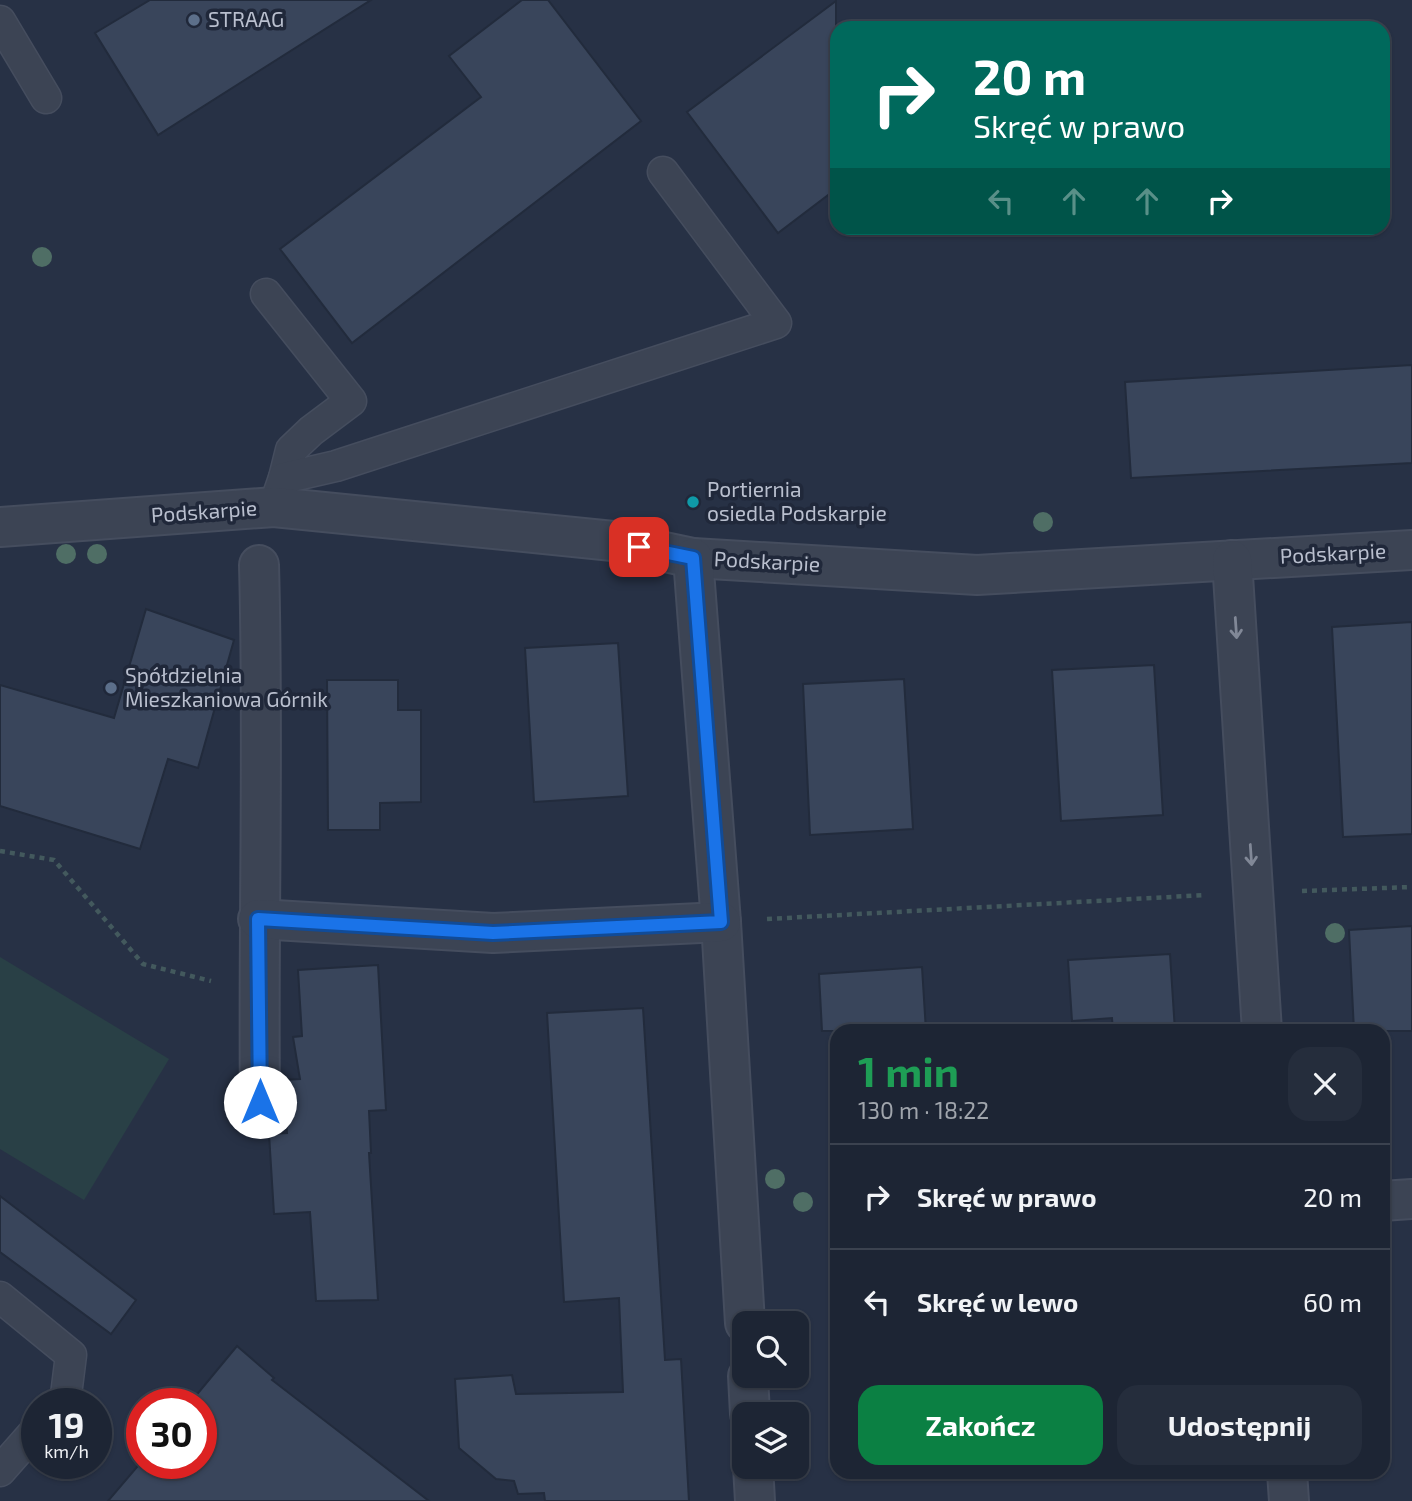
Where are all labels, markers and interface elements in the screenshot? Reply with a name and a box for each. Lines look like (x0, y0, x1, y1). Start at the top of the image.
place label: STRAAG (208, 6, 284, 31)
marker: STRAAG (186, 12, 202, 28)
text: 20 m (973, 46, 1086, 105)
icon: right (858, 49, 949, 140)
text: Skręć w prawo (973, 106, 1185, 144)
icon: left (982, 182, 1020, 220)
icon: ahead (1055, 182, 1093, 220)
icon: ahead (1128, 182, 1166, 220)
icon: right (1201, 182, 1239, 220)
place label: Portiernia osiedla Podskarpie (707, 476, 887, 525)
street label: Podskarpie (150, 494, 258, 527)
marker: Portiernia osiedla Podskarpie (685, 494, 701, 510)
pin (609, 517, 669, 577)
icon: arrive (620, 528, 658, 566)
street label: Podskarpie (1279, 537, 1387, 568)
street label: Podskarpie (713, 545, 821, 576)
one-way arrow (1230, 617, 1243, 640)
place label: Spółdzielnia Mieszkaniowa Górnik (125, 662, 328, 711)
marker: Spółdzielnia Mieszkaniowa Górnik (103, 680, 119, 696)
one-way arrow (1244, 844, 1257, 867)
text: 1 min (858, 1045, 959, 1095)
button: close (1288, 1047, 1362, 1121)
position arrow (223, 1065, 297, 1139)
text: 130 m · 18:22 (858, 1096, 989, 1124)
icon: right (858, 1178, 896, 1216)
text: Skręć w prawo (917, 1181, 1097, 1212)
text: 20 m (1303, 1181, 1362, 1212)
icon: left (858, 1283, 896, 1321)
text: Skręć w lewo (917, 1286, 1078, 1317)
text: 60 m (1303, 1286, 1362, 1317)
map controls (732, 1311, 809, 1479)
button: search (732, 1311, 809, 1388)
button: Zakończ (858, 1385, 1103, 1465)
button: Udostępnij (1117, 1385, 1362, 1465)
speed limit sign: 30 (126, 1388, 217, 1479)
button: layers (732, 1402, 809, 1479)
text: 19 (49, 1403, 84, 1445)
text: km/h (44, 1440, 89, 1462)

